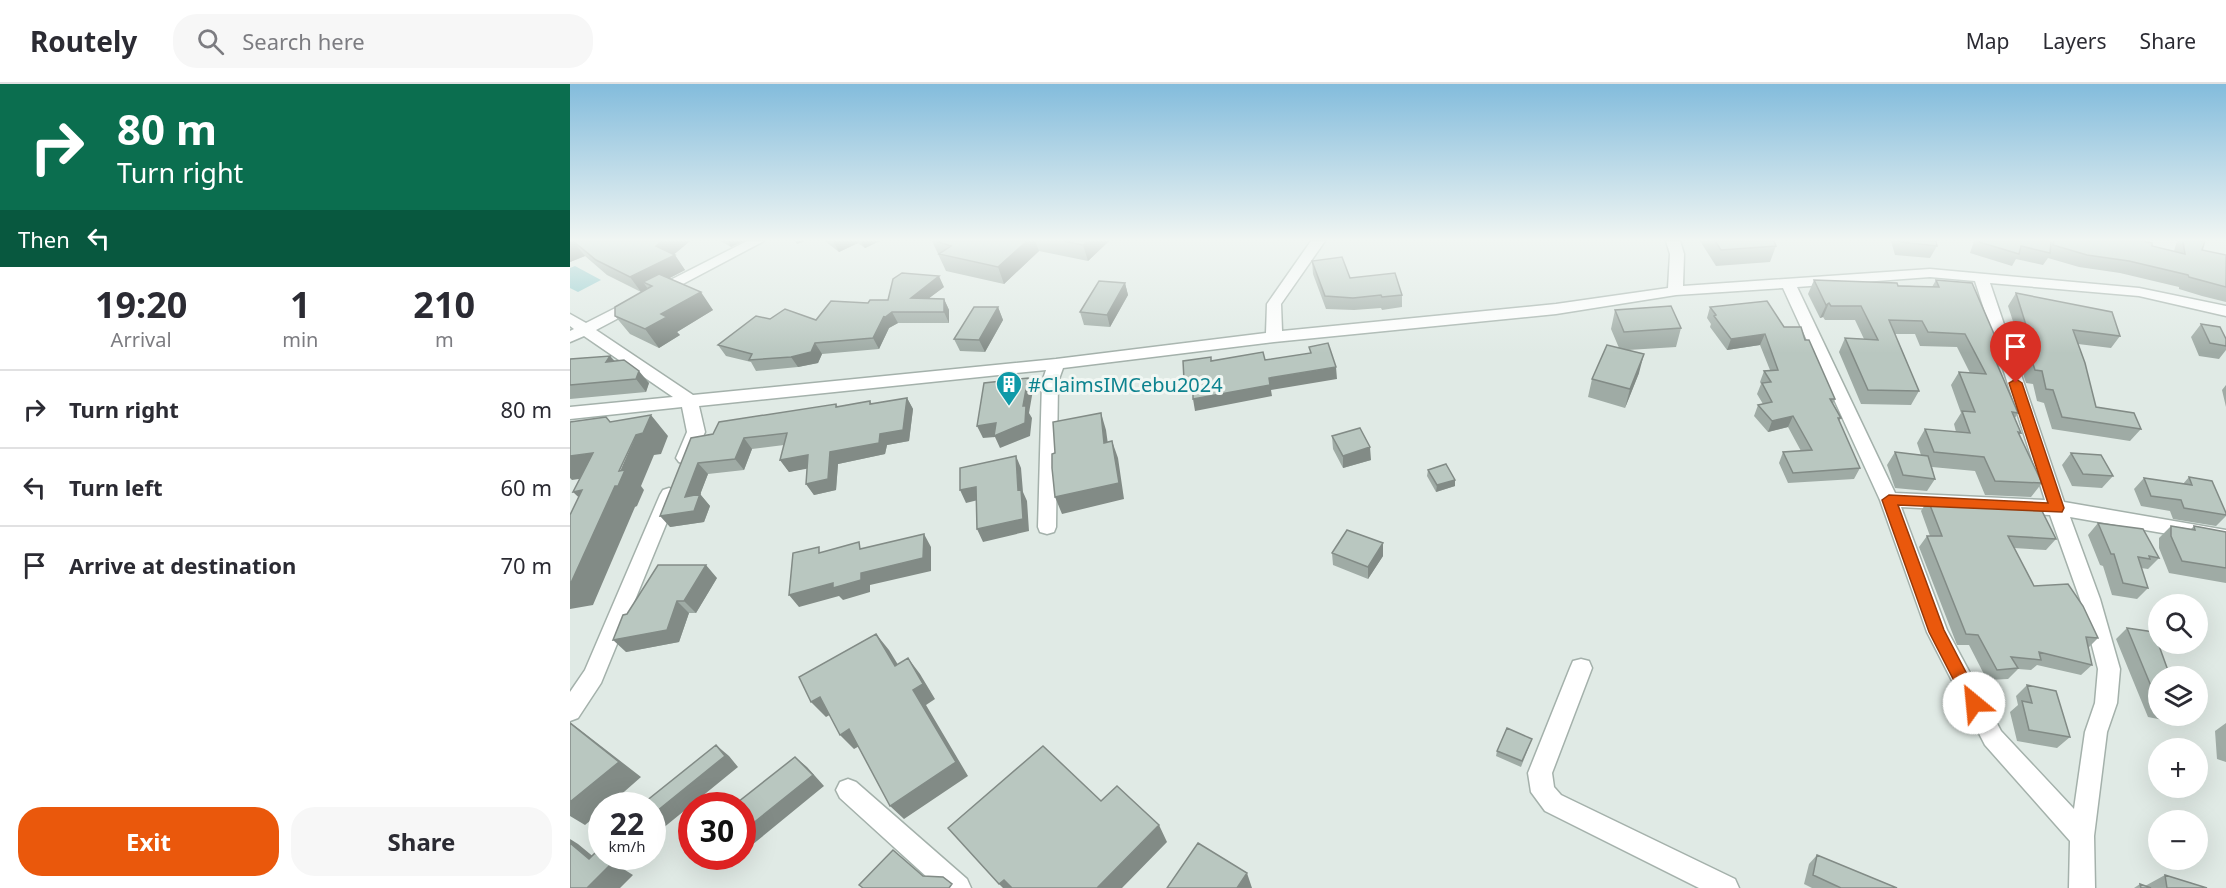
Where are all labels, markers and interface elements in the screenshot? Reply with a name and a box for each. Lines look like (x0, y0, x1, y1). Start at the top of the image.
search box (173, 14, 593, 68)
text: Routely (30, 22, 137, 60)
icon: search (194, 25, 227, 58)
text: Search here (242, 26, 365, 56)
text: Map (1966, 27, 2010, 55)
text: Layers (2043, 27, 2107, 55)
text: Share (2140, 27, 2196, 55)
text: 80 m (117, 100, 217, 157)
icon: right (18, 108, 96, 186)
text: Turn right (117, 154, 243, 191)
icon: left (82, 222, 115, 255)
text: Then (18, 224, 70, 254)
text: 19:20 (95, 280, 187, 329)
text: 1 (290, 280, 311, 329)
text: 210 (413, 280, 475, 329)
pin (1990, 321, 2041, 383)
text: Arrival (111, 326, 172, 353)
text: min (282, 326, 318, 353)
text: m (435, 326, 454, 353)
icon: arrive (1999, 330, 2032, 363)
building icon: #ClaimsIMCebu2024 (994, 369, 1024, 407)
place label: #ClaimsIMCebu2024 (1028, 371, 1223, 398)
icon: right (18, 393, 51, 426)
text: Turn right (69, 394, 179, 424)
text: 80 m (501, 394, 552, 424)
icon: left (18, 471, 51, 504)
text: Turn left (69, 472, 163, 502)
text: 60 m (501, 472, 552, 502)
icon: arrive (18, 549, 51, 582)
text: Arrive at destination (69, 550, 296, 580)
text: 70 m (501, 550, 552, 580)
map controls (2148, 594, 2208, 870)
button: search (2148, 594, 2208, 654)
button: layers (2148, 666, 2208, 726)
position arrow (1942, 671, 2006, 735)
button: + (2148, 738, 2208, 798)
speed limit sign: 30 (678, 792, 756, 870)
text: 22 (610, 803, 644, 844)
button: Exit (18, 807, 279, 876)
button: Share (291, 807, 552, 876)
button: − (2148, 810, 2208, 870)
text: km/h (609, 836, 645, 856)

